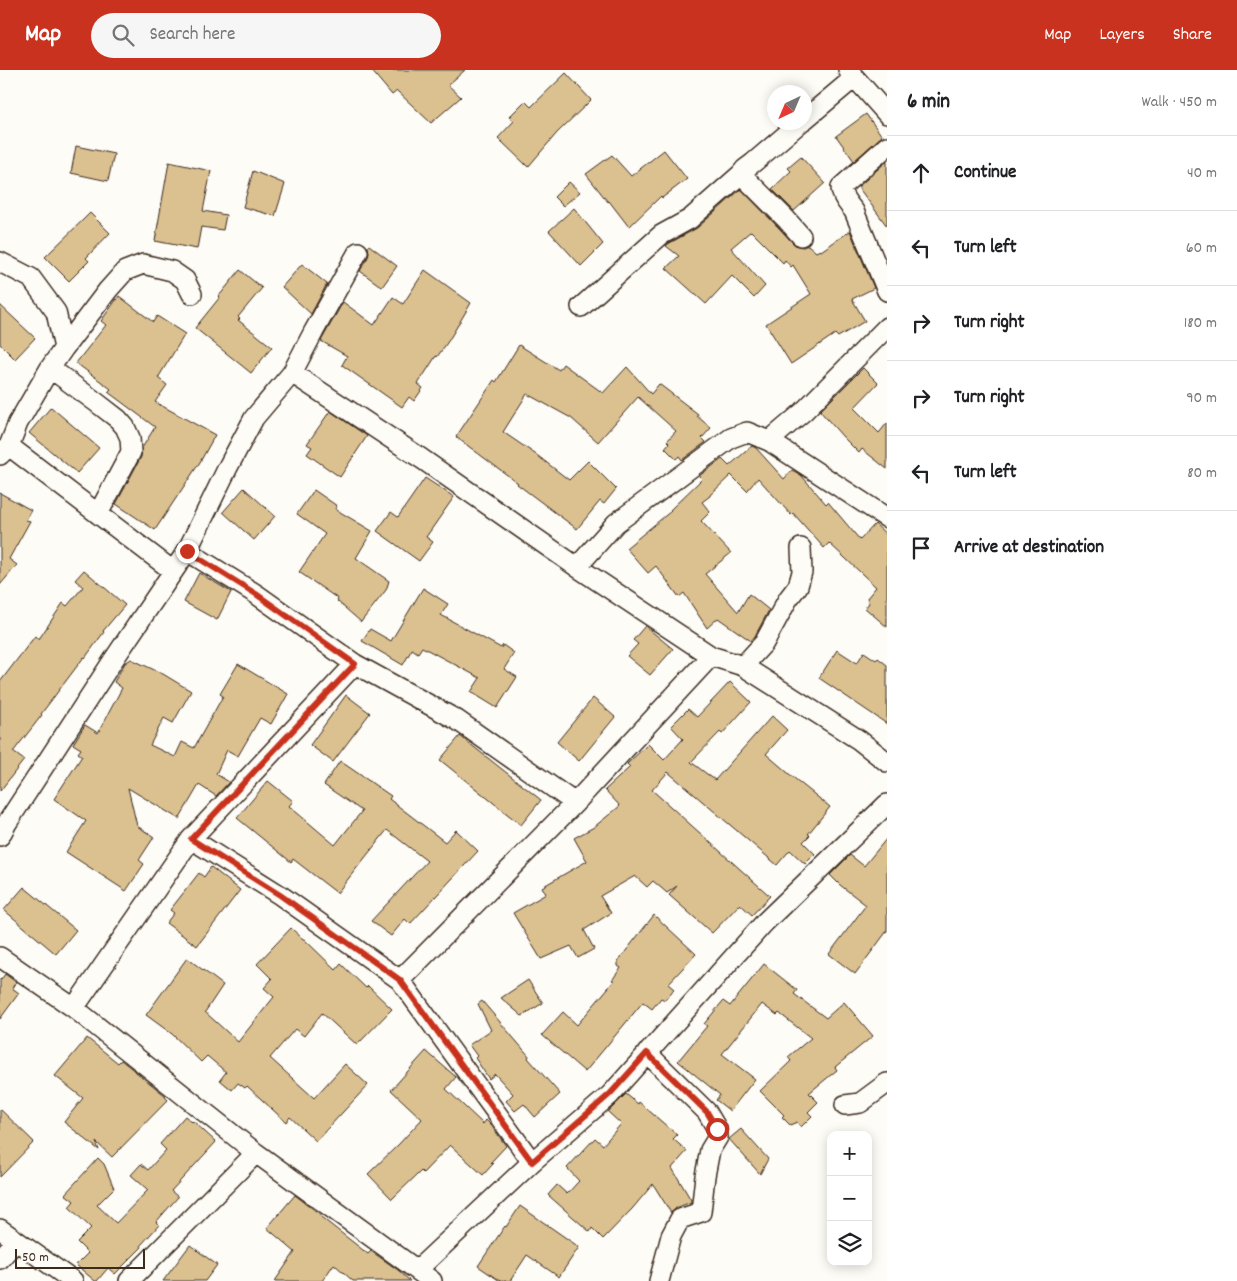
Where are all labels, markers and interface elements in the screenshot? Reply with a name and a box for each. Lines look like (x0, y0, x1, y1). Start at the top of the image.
search box (91, 13, 441, 58)
text: Map (25, 18, 61, 52)
icon: search (109, 21, 137, 49)
text: Search here (149, 22, 235, 49)
text: Map (1044, 23, 1071, 48)
text: Layers (1099, 23, 1145, 48)
text: Share (1173, 23, 1212, 48)
north arrow (767, 85, 812, 130)
text: 6 min (907, 88, 950, 118)
text: Walk · 450 m (1142, 91, 1217, 114)
icon: ahead (907, 159, 935, 187)
text: Continue (954, 160, 1016, 187)
text: 40 m (1187, 162, 1217, 185)
icon: left (907, 234, 935, 262)
text: Turn left (954, 235, 1017, 262)
text: 60 m (1186, 237, 1217, 260)
icon: right (907, 309, 935, 337)
text: Turn right (954, 310, 1025, 337)
text: 180 m (1184, 312, 1217, 335)
icon: right (907, 384, 935, 412)
text: Turn right (954, 385, 1025, 412)
text: 90 m (1186, 387, 1217, 410)
icon: left (907, 459, 935, 487)
text: Turn left (954, 460, 1017, 487)
text: 80 m (1187, 462, 1217, 485)
icon: arrive (907, 534, 935, 562)
text: Arrive at destination (954, 535, 1104, 562)
route end (176, 540, 199, 563)
route start (706, 1118, 729, 1141)
map controls (827, 1131, 872, 1266)
button: + (827, 1131, 872, 1176)
button: − (827, 1176, 872, 1221)
button: layers (827, 1221, 872, 1266)
scale bar (15, 1246, 145, 1269)
text: 50 m (22, 1248, 49, 1268)

